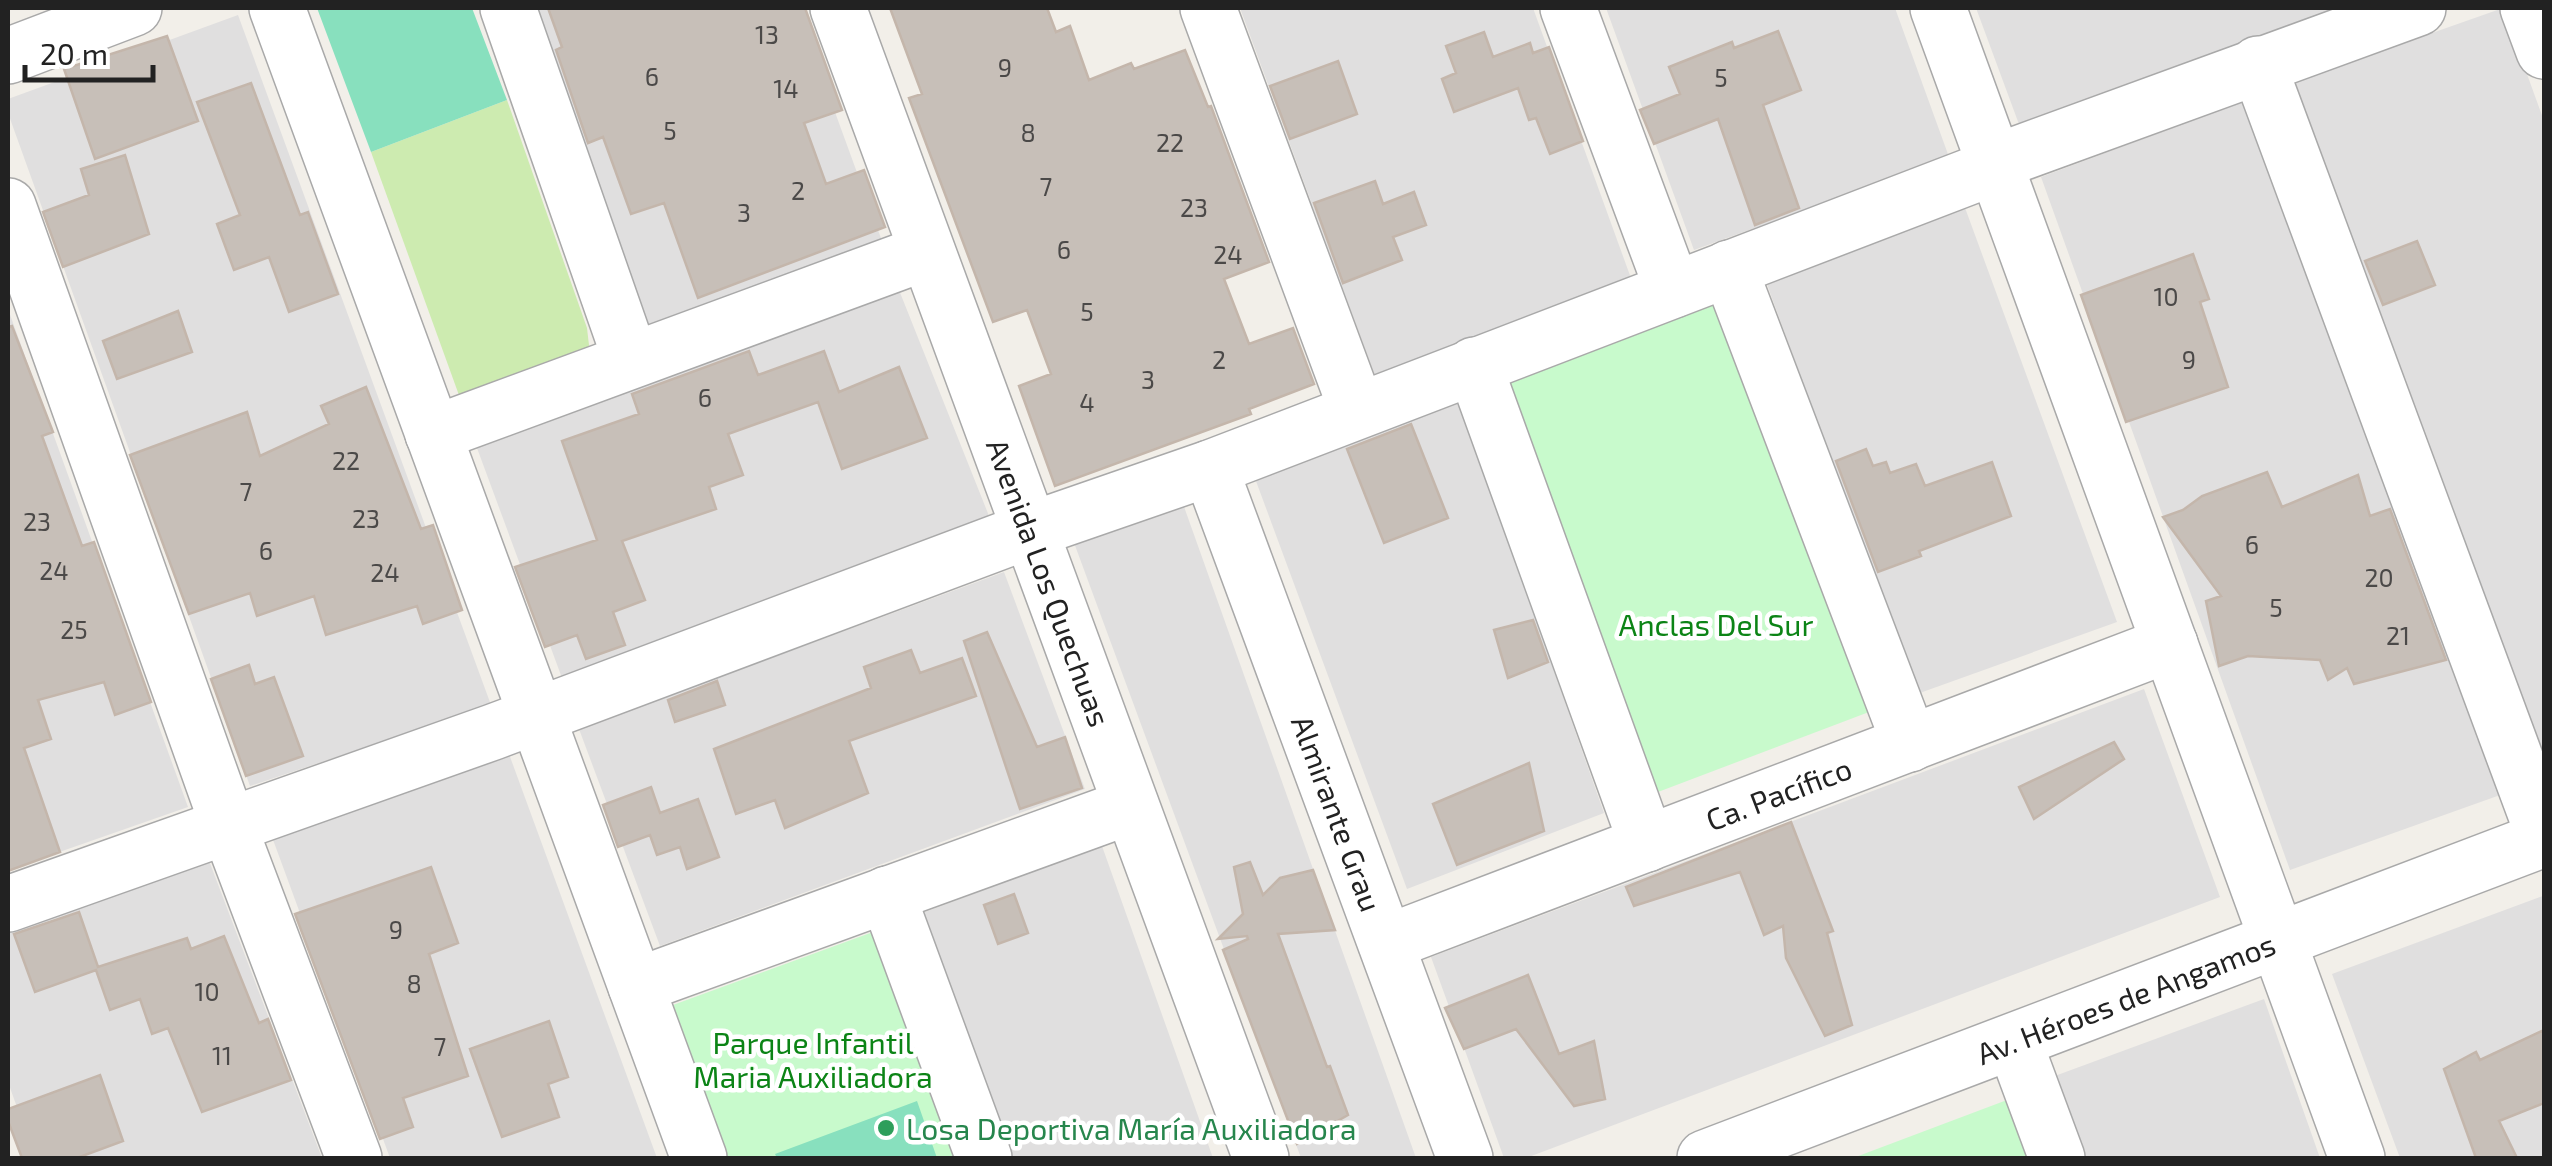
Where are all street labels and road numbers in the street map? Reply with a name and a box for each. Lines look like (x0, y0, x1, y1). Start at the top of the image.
street label: Avenida Los Quechuas (980, 434, 1119, 731)
street label: Almirante Grau (1285, 710, 1390, 916)
street label: Ca. Pacífico (1701, 749, 1856, 837)
street label: Av. Héroes de Angamos (1971, 925, 2280, 1071)

